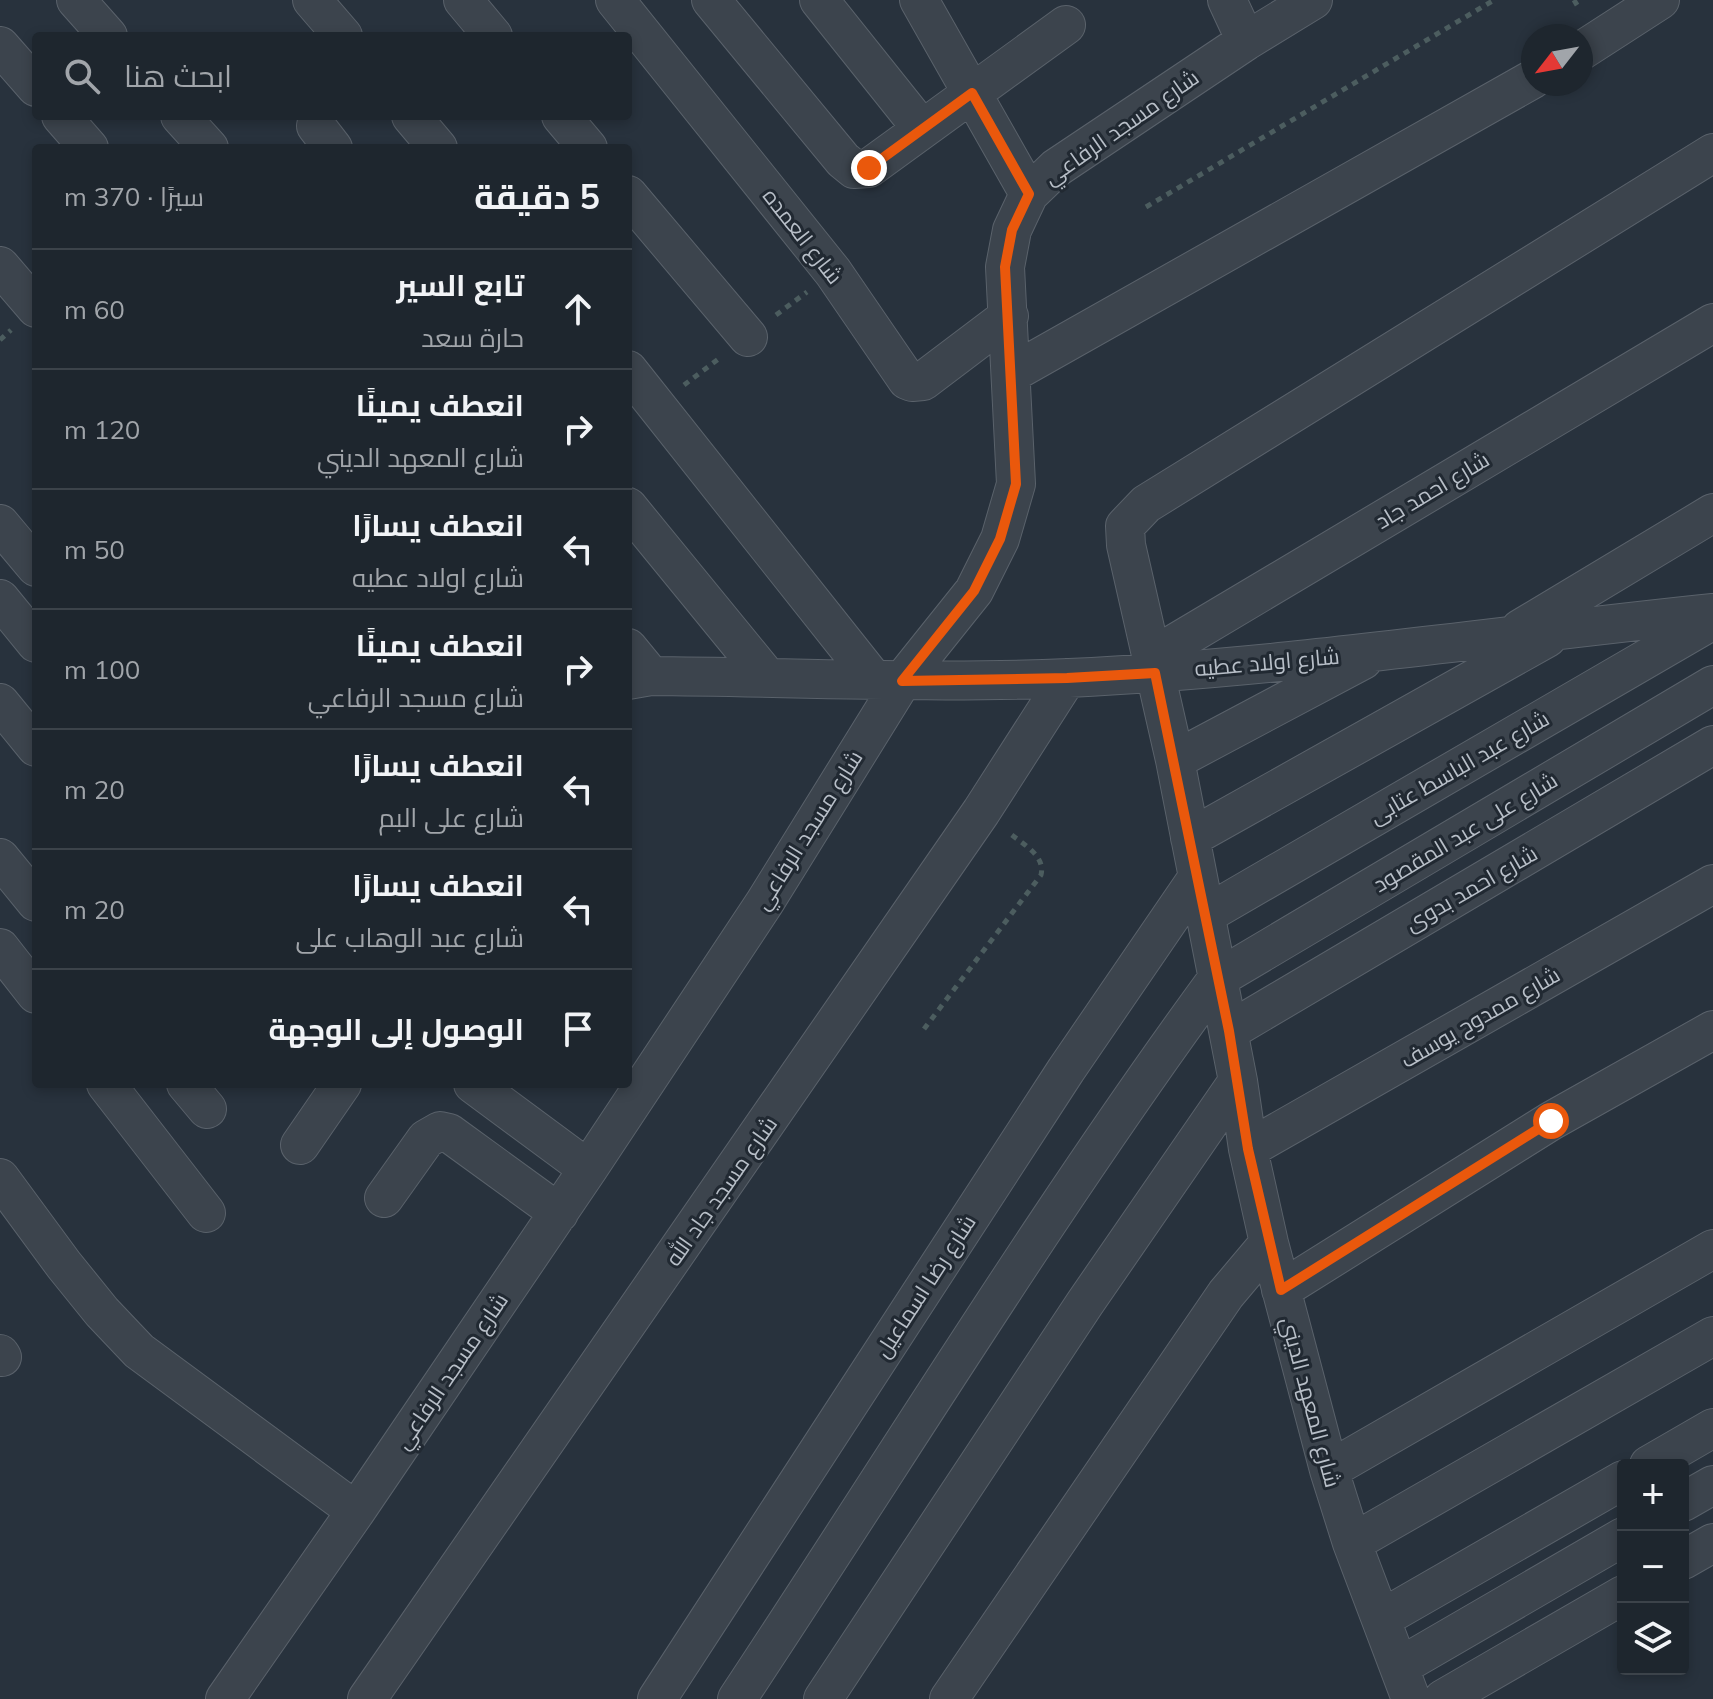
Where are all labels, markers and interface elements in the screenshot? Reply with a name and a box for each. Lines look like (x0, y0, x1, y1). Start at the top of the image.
north arrow (1521, 24, 1593, 96)
search box (32, 32, 632, 120)
icon: search (60, 54, 104, 98)
text: ابحث هنا (124, 57, 232, 95)
street label: شارع مسجد الرفاعي (1038, 63, 1206, 193)
route end (851, 150, 887, 186)
text: 5 دقيقة (474, 175, 600, 218)
text: سيرًا · 370 m (64, 180, 204, 213)
street label: شارع العمده (756, 183, 849, 290)
text: تابع السير (397, 266, 524, 304)
icon: ahead (556, 287, 600, 331)
text: 60 m (64, 293, 125, 326)
text: حارة سعد (421, 321, 524, 354)
text: انعطف يمينًا (356, 386, 524, 424)
icon: right (556, 407, 600, 451)
text: 120 m (64, 413, 140, 446)
text: شارع المعهد الديني (317, 441, 524, 474)
street label: شارع احمد جاد (1370, 445, 1495, 536)
text: انعطف يسارًا (352, 506, 524, 544)
icon: left (556, 527, 600, 571)
text: 50 m (64, 533, 125, 566)
text: شارع اولاد عطيه (352, 561, 524, 594)
text: انعطف يمينًا (356, 626, 524, 664)
street label: شارع اولاد عطيه (1193, 642, 1341, 683)
icon: right (556, 647, 600, 691)
text: 100 m (64, 653, 140, 686)
text: شارع مسجد الرفاعي (308, 681, 524, 714)
street label: شارع عبد الباسط عتابى (1364, 704, 1554, 831)
street label: شارع مسجد الرفاعي (748, 745, 871, 917)
text: انعطف يسارًا (352, 746, 524, 784)
street label: شارع على عبد المقصود (1368, 766, 1563, 899)
icon: left (556, 767, 600, 811)
text: 20 m (64, 773, 125, 806)
text: شارع على البم (378, 801, 524, 834)
street label: شارع احمد بدوى (1400, 839, 1543, 938)
text: انعطف يسارًا (352, 866, 524, 904)
icon: left (556, 887, 600, 931)
text: 20 m (64, 893, 125, 926)
text: شارع عبد الوهاب على (296, 921, 524, 954)
street label: شارع ممدوح يوسف (1395, 960, 1565, 1075)
icon: arrive (556, 1007, 600, 1051)
text: الوصول إلى الوجهة (269, 1010, 524, 1048)
route start (1533, 1103, 1569, 1139)
street label: شارع مسجد جاد الله (659, 1111, 784, 1272)
street label: شارع رضا اسماعيل (868, 1209, 982, 1363)
street label: شارع مسجد الرفاعي (388, 1287, 516, 1456)
street label: شارع المعهد الديني (1272, 1314, 1347, 1491)
map controls (1617, 1459, 1689, 1675)
button: + (1617, 1459, 1689, 1531)
button: − (1617, 1531, 1689, 1603)
button: layers (1617, 1603, 1689, 1675)

